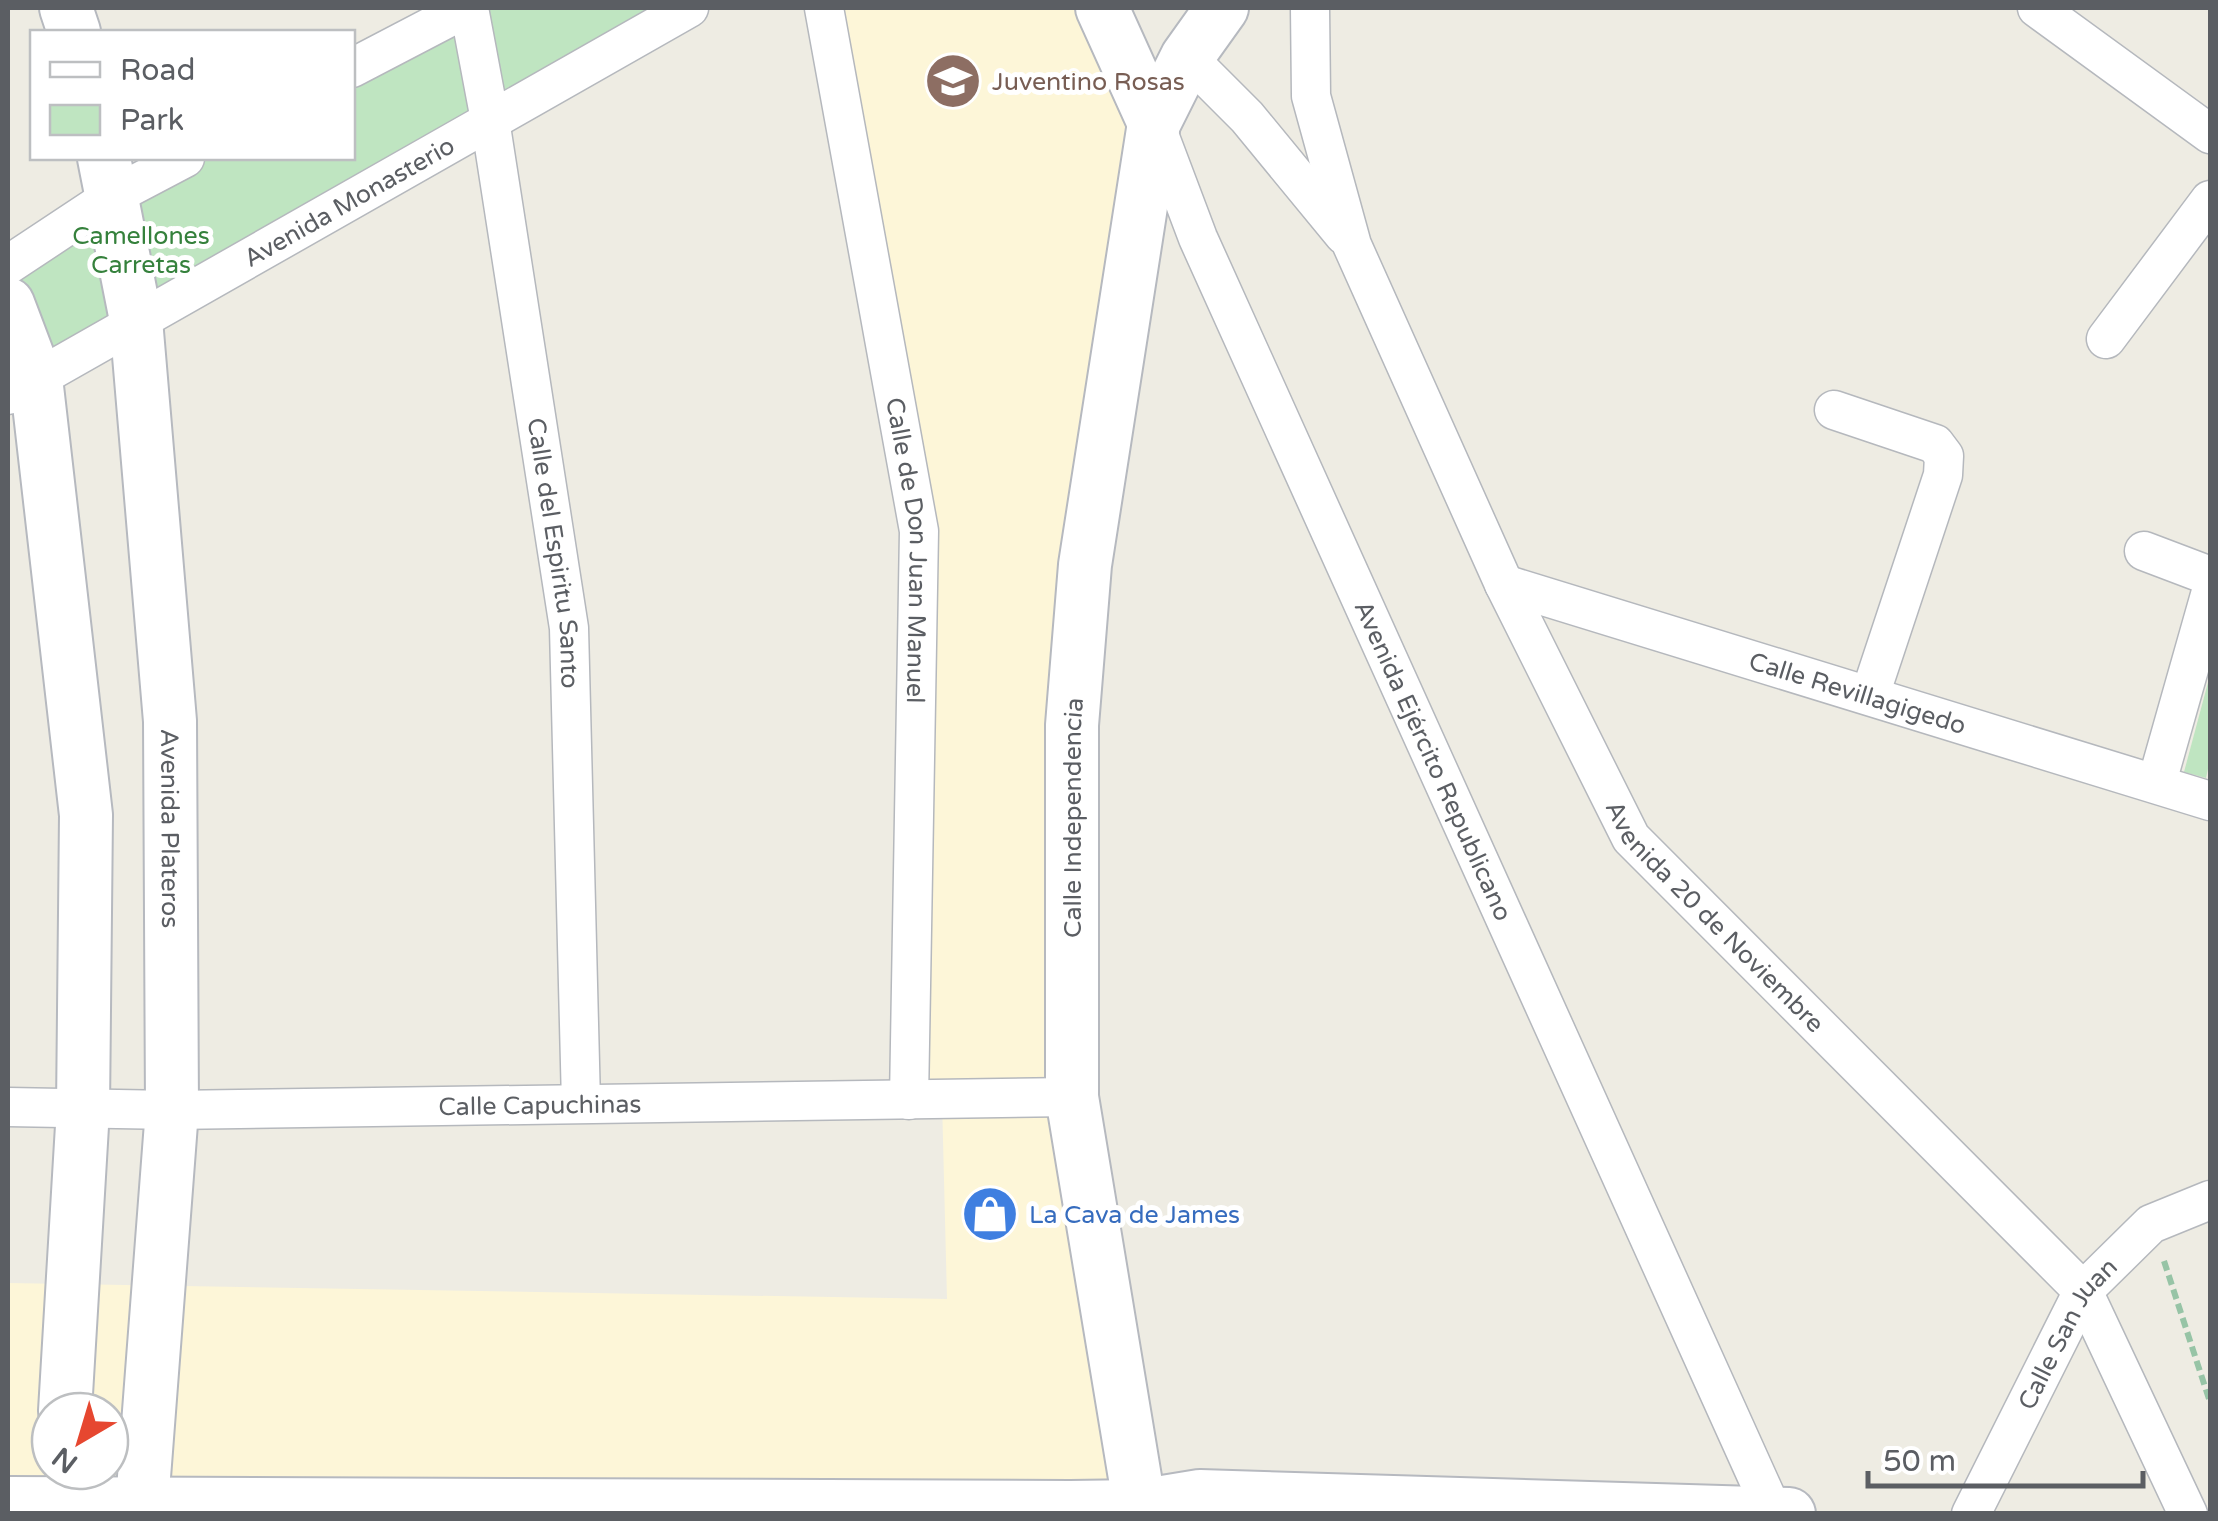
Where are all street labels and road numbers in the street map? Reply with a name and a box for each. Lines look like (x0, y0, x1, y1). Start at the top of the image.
street label: Avenida Monasterio (239, 130, 460, 274)
street label: Calle de Don Juan Manuel (879, 395, 933, 704)
street label: Calle del Espiritu Santo (521, 416, 585, 689)
street label: Avenida Ejército Republicano (1348, 596, 1518, 926)
street label: Calle Revillagigedo (1745, 646, 1970, 741)
street label: Calle Independencia (1058, 696, 1090, 938)
street label: Avenida Plateros (154, 729, 185, 928)
street label: Avenida 20 de Noviembre (1599, 796, 1830, 1039)
street label: Calle Capuchinas (438, 1089, 642, 1122)
street label: Calle San Juan (2012, 1252, 2124, 1415)

